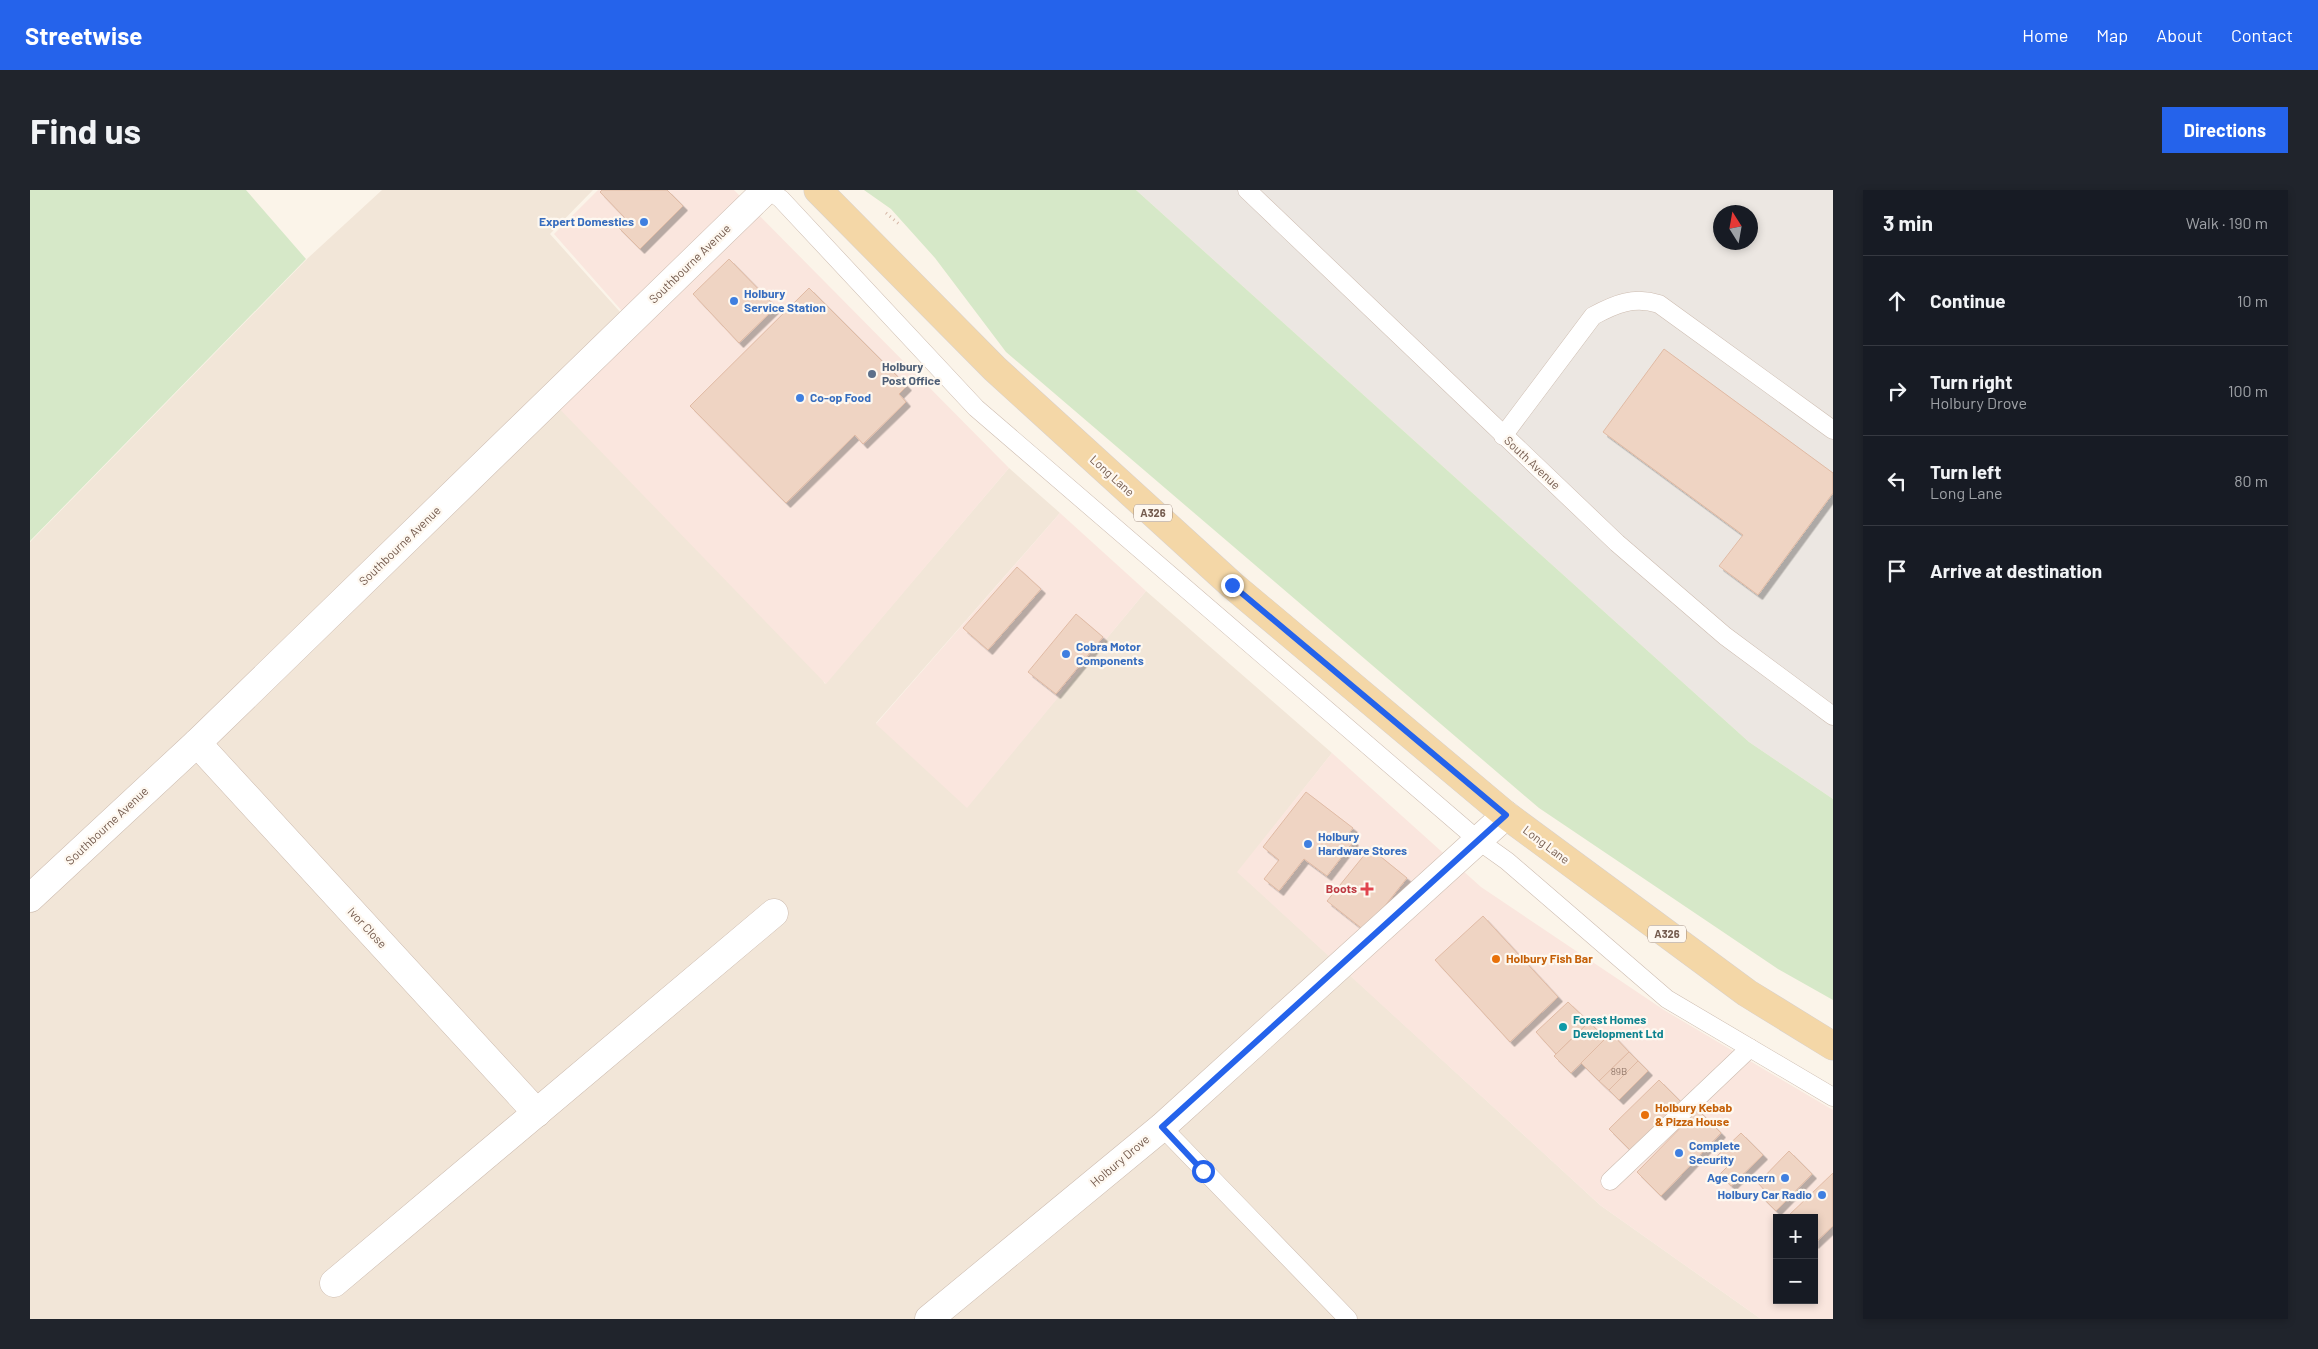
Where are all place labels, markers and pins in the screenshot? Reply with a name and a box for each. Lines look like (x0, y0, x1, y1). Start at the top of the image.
place label: Expert Domestics (539, 214, 634, 228)
marker: Expert Domestics (638, 216, 650, 228)
place label: Holbury Service Station (744, 286, 826, 314)
marker: Holbury Service Station (728, 295, 740, 307)
place label: Holbury Post Office (882, 359, 941, 387)
marker: Holbury Post Office (866, 368, 878, 380)
place label: Co-op Food (810, 390, 871, 404)
marker: Co-op Food (794, 392, 806, 404)
place label: Cobra Motor Components (1076, 639, 1144, 667)
marker: Cobra Motor Components (1060, 648, 1072, 660)
place label: Holbury Hardware Stores (1318, 829, 1407, 857)
marker: Holbury Hardware Stores (1302, 838, 1314, 850)
place label: Boots (1326, 881, 1357, 895)
marker: Boots (1361, 883, 1373, 895)
place label: Holbury Fish Bar (1506, 951, 1593, 965)
marker: Holbury Fish Bar (1490, 953, 1502, 965)
place label: Forest Homes Development Ltd (1573, 1012, 1664, 1040)
marker: Forest Homes Development Ltd (1557, 1021, 1569, 1033)
place label: Holbury Kebab & Pizza House (1655, 1100, 1732, 1128)
marker: Holbury Kebab & Pizza House (1639, 1109, 1651, 1121)
place label: Complete Security (1689, 1138, 1741, 1166)
marker: Complete Security (1673, 1147, 1685, 1159)
place label: Age Concern (1707, 1170, 1775, 1184)
marker: Age Concern (1779, 1172, 1791, 1184)
place label: Holbury Car Radio (1717, 1187, 1812, 1201)
marker: Holbury Car Radio (1816, 1189, 1828, 1201)

